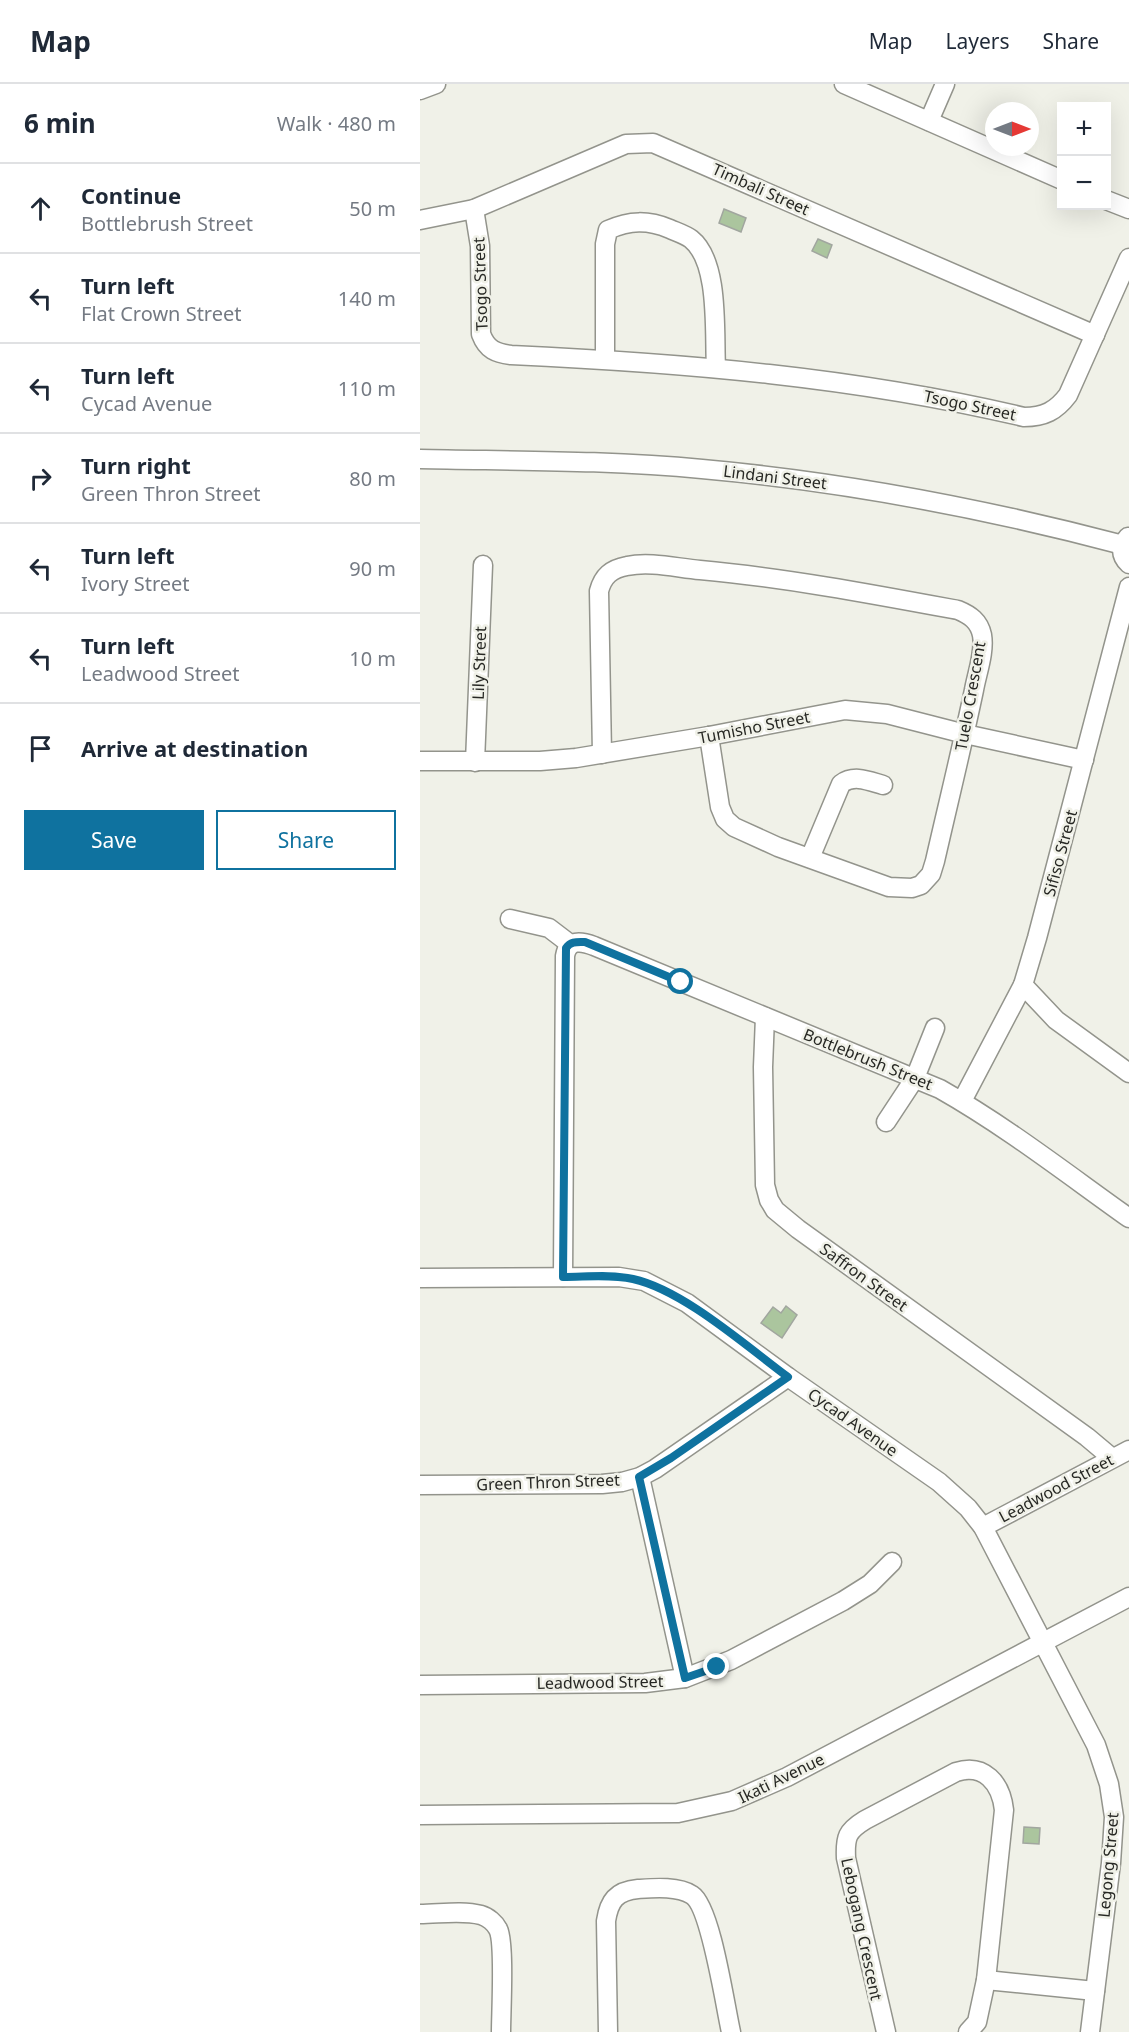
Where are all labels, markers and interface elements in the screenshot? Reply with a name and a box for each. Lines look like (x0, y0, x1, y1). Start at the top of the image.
text: Map (30, 22, 91, 60)
text: Map (869, 27, 913, 55)
text: Layers (946, 27, 1010, 55)
text: Share (1043, 27, 1099, 55)
north arrow (985, 102, 1039, 156)
map controls (1057, 102, 1111, 210)
button: + (1057, 102, 1111, 156)
text: 6 min (24, 105, 96, 141)
text: Walk · 480 m (277, 110, 396, 137)
button: − (1057, 156, 1111, 210)
street label: Timbali Street (709, 158, 813, 220)
text: Continue (81, 180, 181, 210)
icon: ahead (24, 192, 57, 225)
text: 50 m (349, 195, 396, 222)
text: Bottlebrush Street (81, 210, 253, 237)
street label: Tsogo Street (467, 237, 493, 331)
text: Turn left (81, 270, 175, 300)
icon: left (24, 282, 57, 315)
text: 140 m (338, 285, 396, 312)
text: Flat Crown Street (81, 300, 242, 327)
text: Turn left (81, 360, 175, 390)
icon: left (24, 372, 57, 405)
text: 110 m (338, 375, 396, 402)
street label: Tsogo Street (922, 385, 1018, 426)
text: Cycad Avenue (81, 390, 212, 417)
text: Turn right (81, 450, 191, 480)
street label: Lindani Street (722, 460, 828, 494)
icon: right (24, 462, 57, 495)
text: 80 m (349, 465, 396, 492)
text: Green Thron Street (81, 480, 260, 507)
text: Turn left (81, 540, 175, 570)
icon: left (24, 552, 57, 585)
text: 90 m (349, 555, 396, 582)
text: Ivory Street (81, 570, 190, 597)
street label: Lily Street (467, 626, 491, 700)
text: Turn left (81, 630, 175, 660)
street label: Tuelo Crescent (950, 639, 990, 752)
icon: left (24, 642, 57, 675)
text: 10 m (349, 645, 396, 672)
text: Leadwood Street (81, 660, 240, 687)
street label: Tumisho Street (696, 705, 812, 749)
icon: arrive (24, 732, 57, 765)
text: Arrive at destination (81, 733, 308, 763)
street label: Sifiso Street (1038, 807, 1082, 899)
button: Save (24, 810, 204, 870)
button: Share (216, 810, 396, 870)
route start (667, 968, 693, 994)
street label: Bottlebrush Street (800, 1023, 936, 1095)
street label: Saffron Street (816, 1238, 912, 1316)
street label: Cycad Avenue (804, 1383, 902, 1461)
street label: Leadwood Street (995, 1448, 1117, 1527)
street label: Green Thron Street (476, 1468, 620, 1495)
route end (703, 1653, 729, 1679)
street label: Leadwood Street (536, 1670, 664, 1694)
street label: Ikati Avenue (734, 1748, 828, 1808)
street label: Legong Street (1092, 1811, 1124, 1919)
street label: Lebogang Crescent (836, 1856, 888, 2002)

